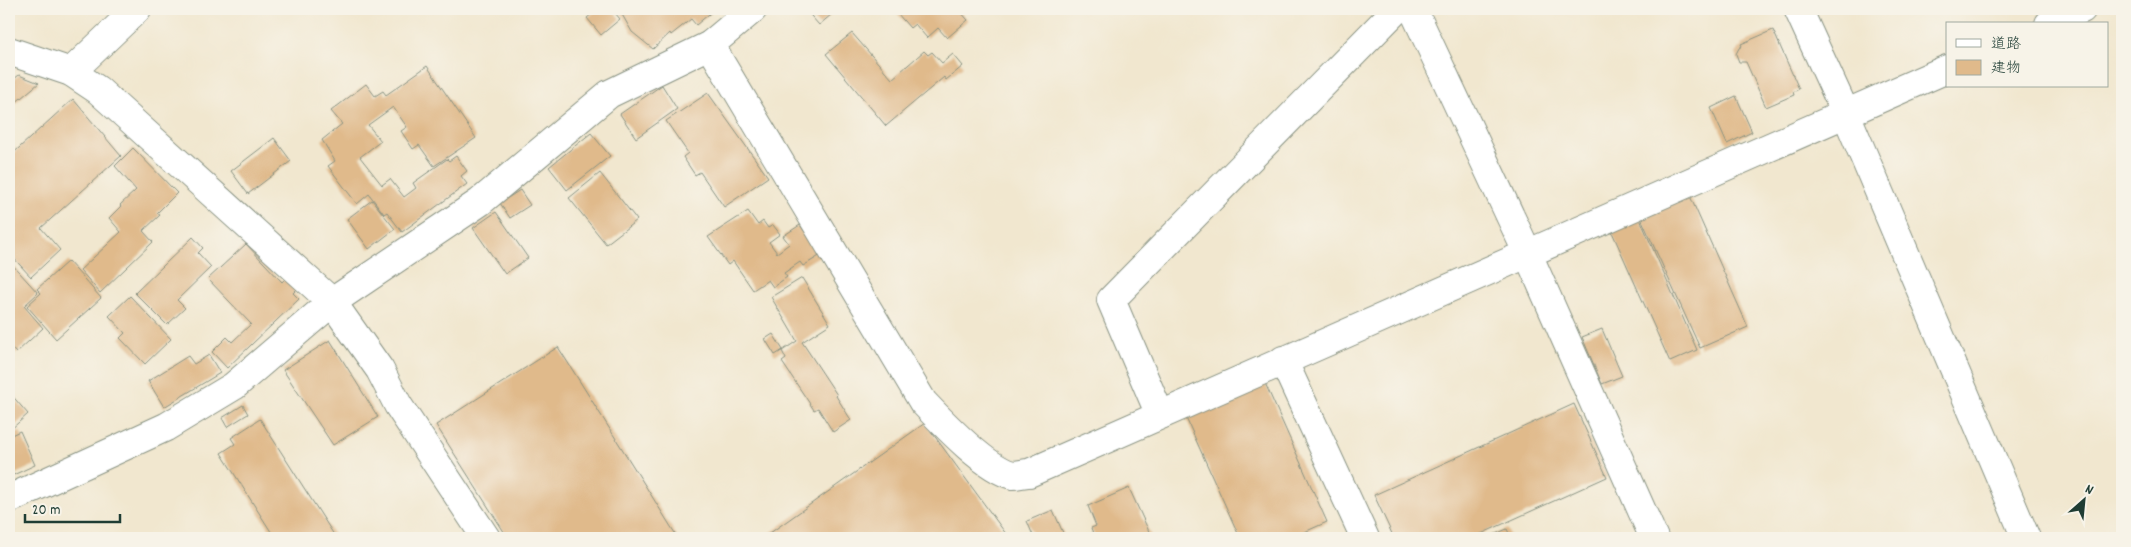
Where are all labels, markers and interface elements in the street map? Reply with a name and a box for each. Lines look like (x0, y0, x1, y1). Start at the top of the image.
legend (1946, 22, 2108, 88)
text: 道路 (1991, 34, 2021, 56)
text: 建物 (1991, 58, 2021, 80)
north arrow (2058, 474, 2108, 524)
text: N (2081, 480, 2097, 501)
scale bar (25, 492, 120, 524)
text: 20 m (32, 500, 60, 522)

